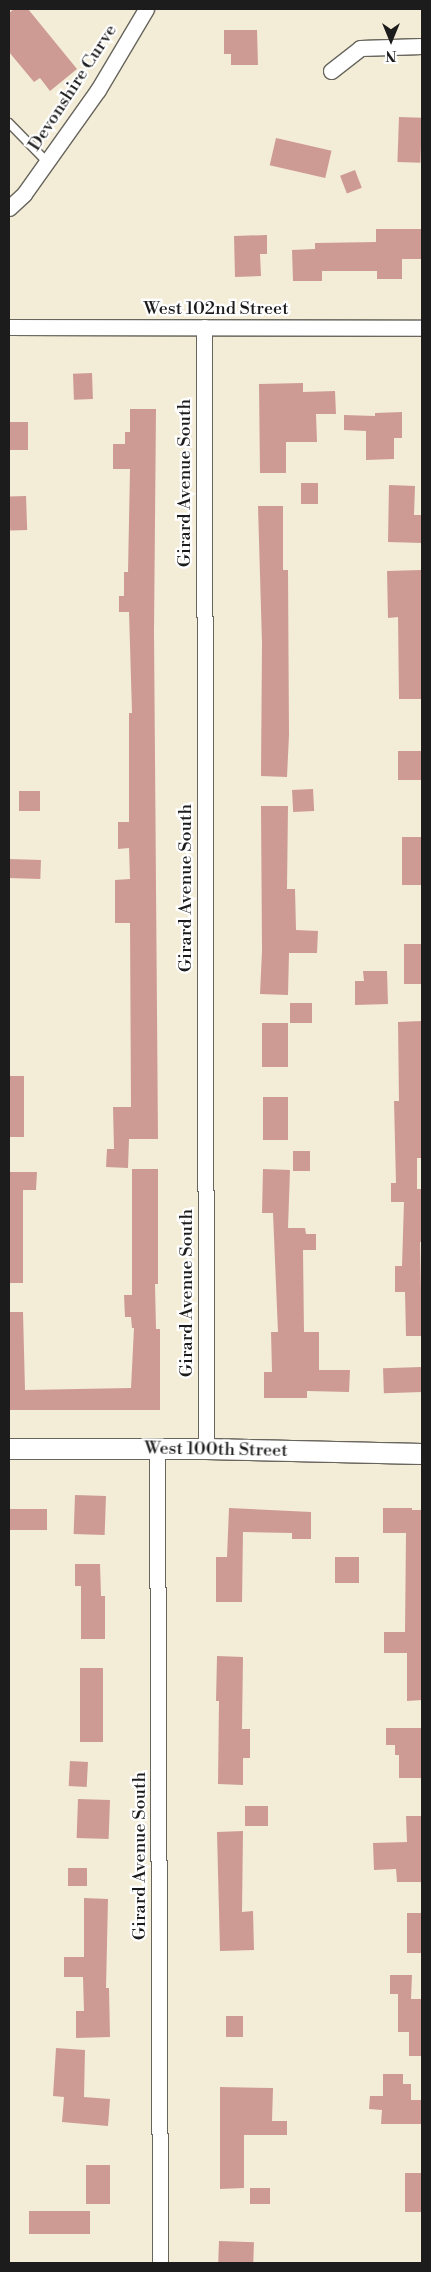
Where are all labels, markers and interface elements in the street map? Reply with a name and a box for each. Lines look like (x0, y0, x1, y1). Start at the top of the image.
north arrow (366, 15, 416, 65)
street label: Devonshire Curve (24, 21, 122, 155)
text: N (385, 46, 397, 64)
street label: West 102nd Street (143, 298, 289, 320)
street label: Girard Avenue South (174, 399, 196, 567)
street label: Girard Avenue South (175, 804, 197, 972)
street label: Girard Avenue South (176, 1209, 198, 1377)
street label: West 100th Street (144, 1438, 288, 1462)
street label: Girard Avenue South (129, 1772, 151, 1940)

